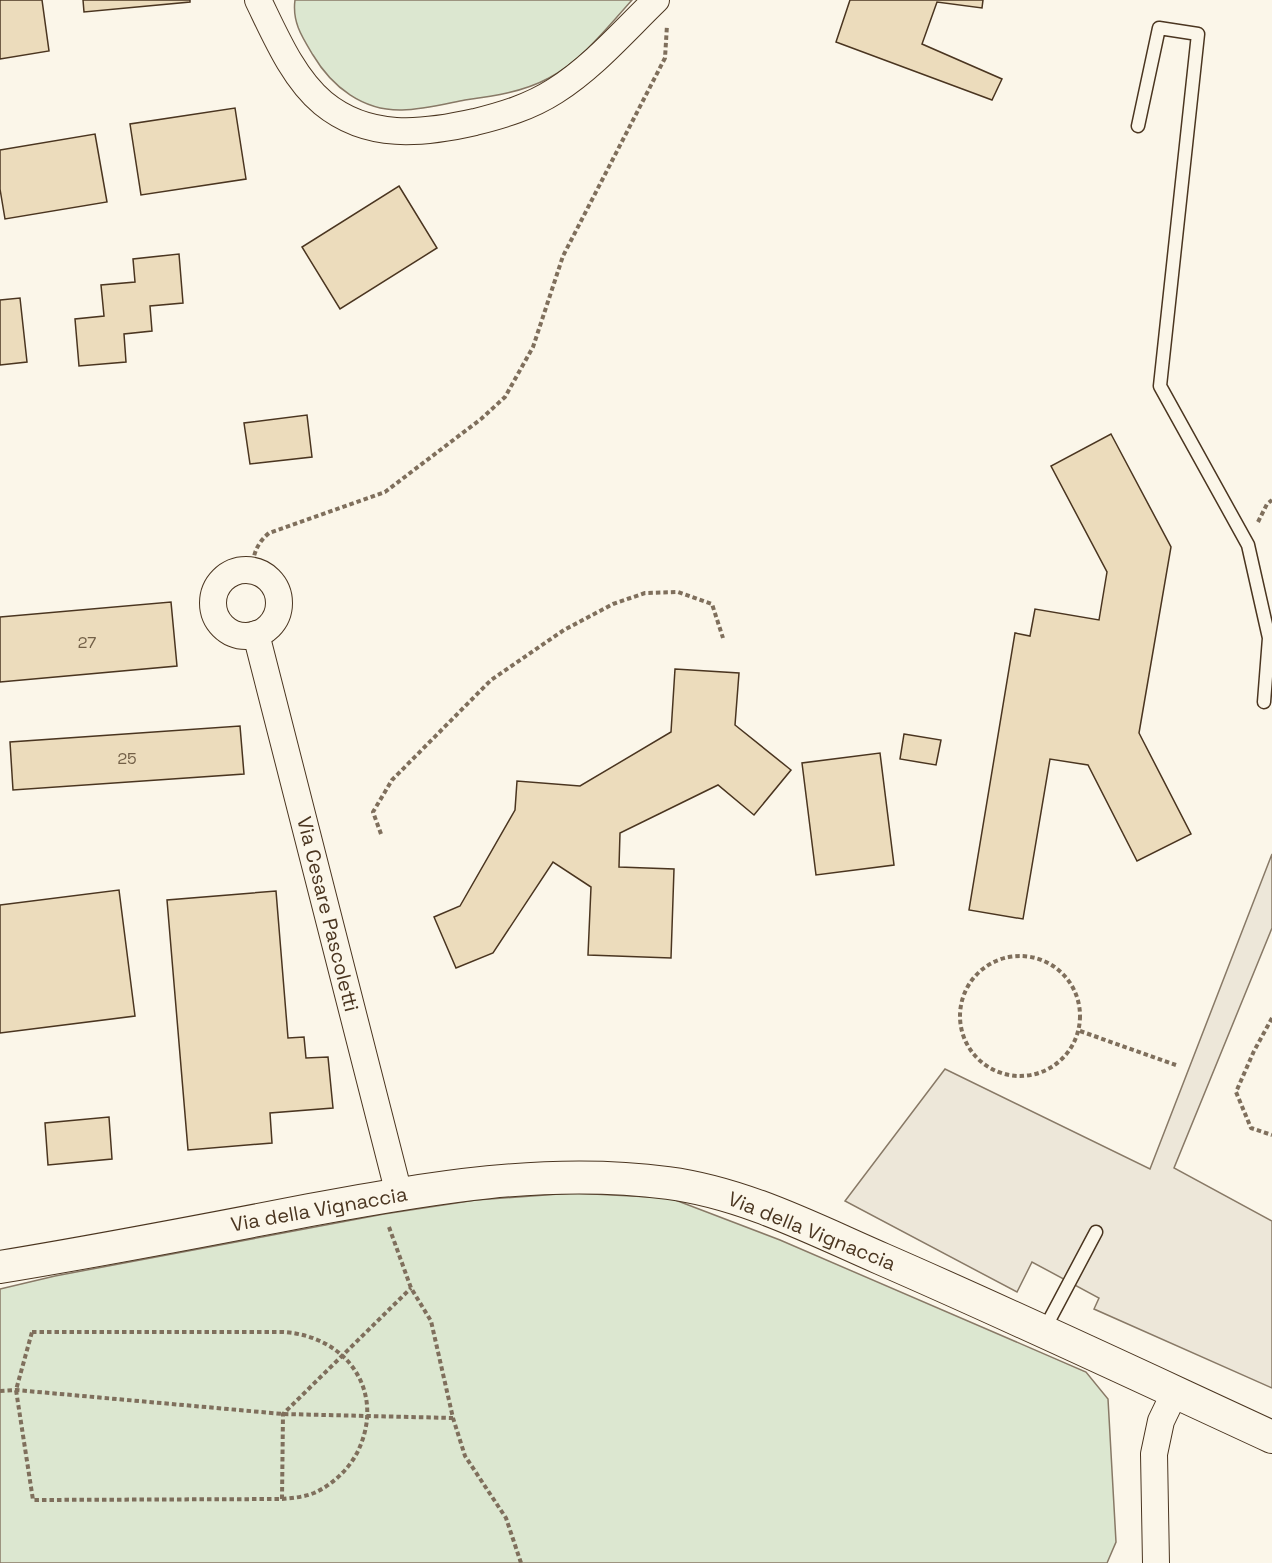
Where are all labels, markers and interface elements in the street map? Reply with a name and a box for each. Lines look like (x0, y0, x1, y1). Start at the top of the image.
house number: 27 (78, 632, 96, 653)
house number: 25 (117, 748, 137, 769)
street label: Via Cesare Pascoletti (291, 814, 365, 1014)
street label: Via della Vignaccia (229, 1181, 409, 1237)
street label: Via della Vignaccia (724, 1185, 900, 1277)

